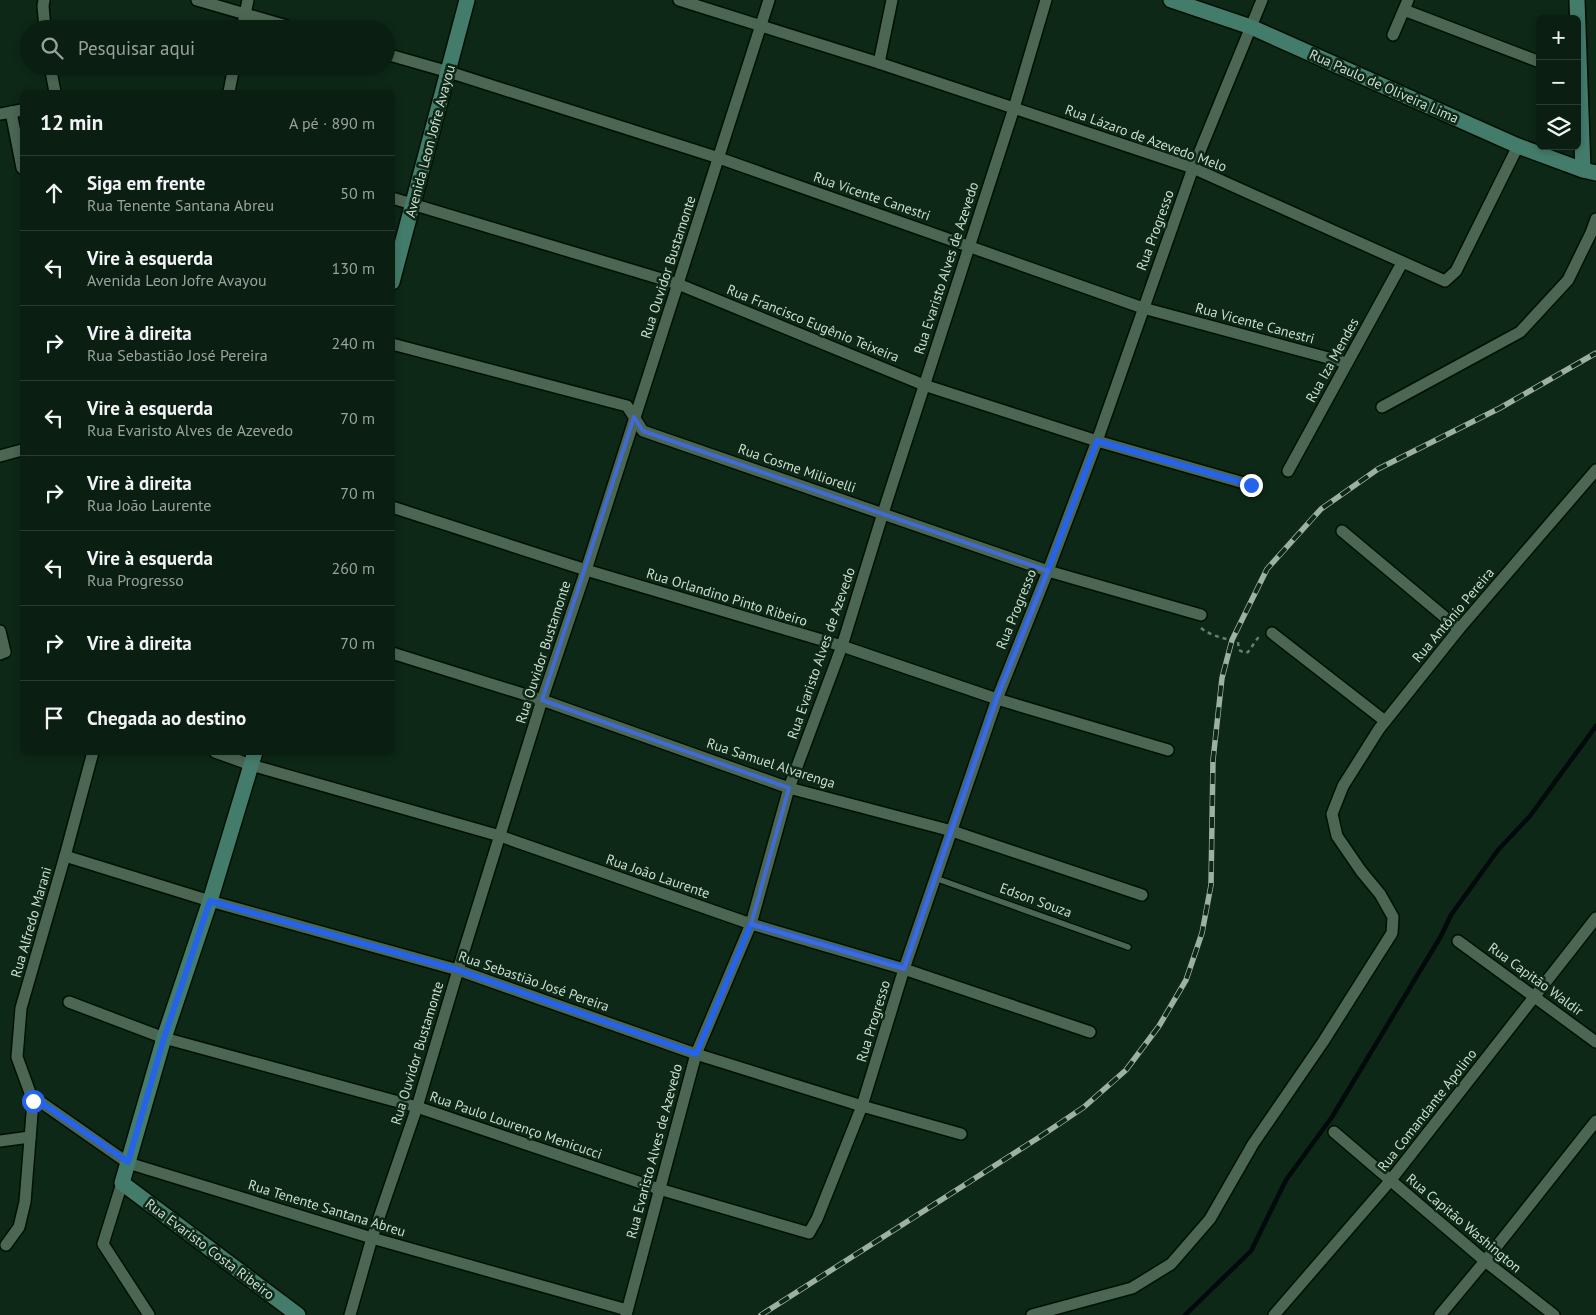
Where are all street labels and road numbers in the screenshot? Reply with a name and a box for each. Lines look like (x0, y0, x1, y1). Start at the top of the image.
street label: Rua Paulo de Oliveira Lima (1307, 45, 1462, 127)
street label: Avenida Leon Jofre Avayou (401, 63, 459, 219)
street label: Rua Lázaro de Azevedo Melo (1063, 100, 1229, 176)
street label: Rua Vicente Canestri (811, 168, 933, 224)
street label: Rua Evaristo Alves de Azevedo (910, 179, 982, 357)
street label: Rua Progresso (1132, 187, 1178, 273)
street label: Rua Ouvidor Bustamonte (636, 193, 700, 341)
street label: Rua Francisco Eugênio Teixeira (724, 280, 902, 366)
street label: Rua Vicente Canestri (1193, 298, 1317, 348)
street label: Rua Iza Mendes (1301, 315, 1363, 405)
street label: Rua Cosme Miliorelli (736, 439, 858, 497)
street label: Rua Orlandino Pinto Ribeiro (644, 564, 810, 630)
street label: Rua Antônio Pereira (1408, 564, 1498, 666)
street label: Rua Evaristo Alves de Azevedo (783, 565, 859, 741)
street label: Rua Progresso (992, 566, 1040, 652)
street label: Rua Ouvidor Bustamonte (511, 578, 575, 726)
street label: Rua Samuel Alvarenga (704, 734, 838, 792)
street label: Rua João Laurente (604, 850, 712, 902)
street label: Rua Alfredo Marani (7, 864, 55, 980)
street label: Edson Souza (997, 879, 1075, 921)
street label: Rua Capitão Waldir (1485, 938, 1587, 1020)
street label: Rua Sebastião José Pereira (456, 947, 612, 1015)
street label: Rua Progresso (852, 978, 894, 1064)
street label: Rua Ouvidor Bustamonte (387, 979, 447, 1127)
street label: Rua Comandante Apolino (1373, 1045, 1481, 1175)
street label: Rua Evaristo Alves de Azevedo (622, 1062, 686, 1240)
street label: Rua Paulo Lourenço Menicucci (427, 1087, 605, 1163)
street label: Rua Capitão Washington (1403, 1169, 1525, 1277)
street label: Rua Tenente Santana Abreu (246, 1175, 408, 1241)
street label: Rua Evaristo Costa Ribeiro (142, 1195, 278, 1303)

